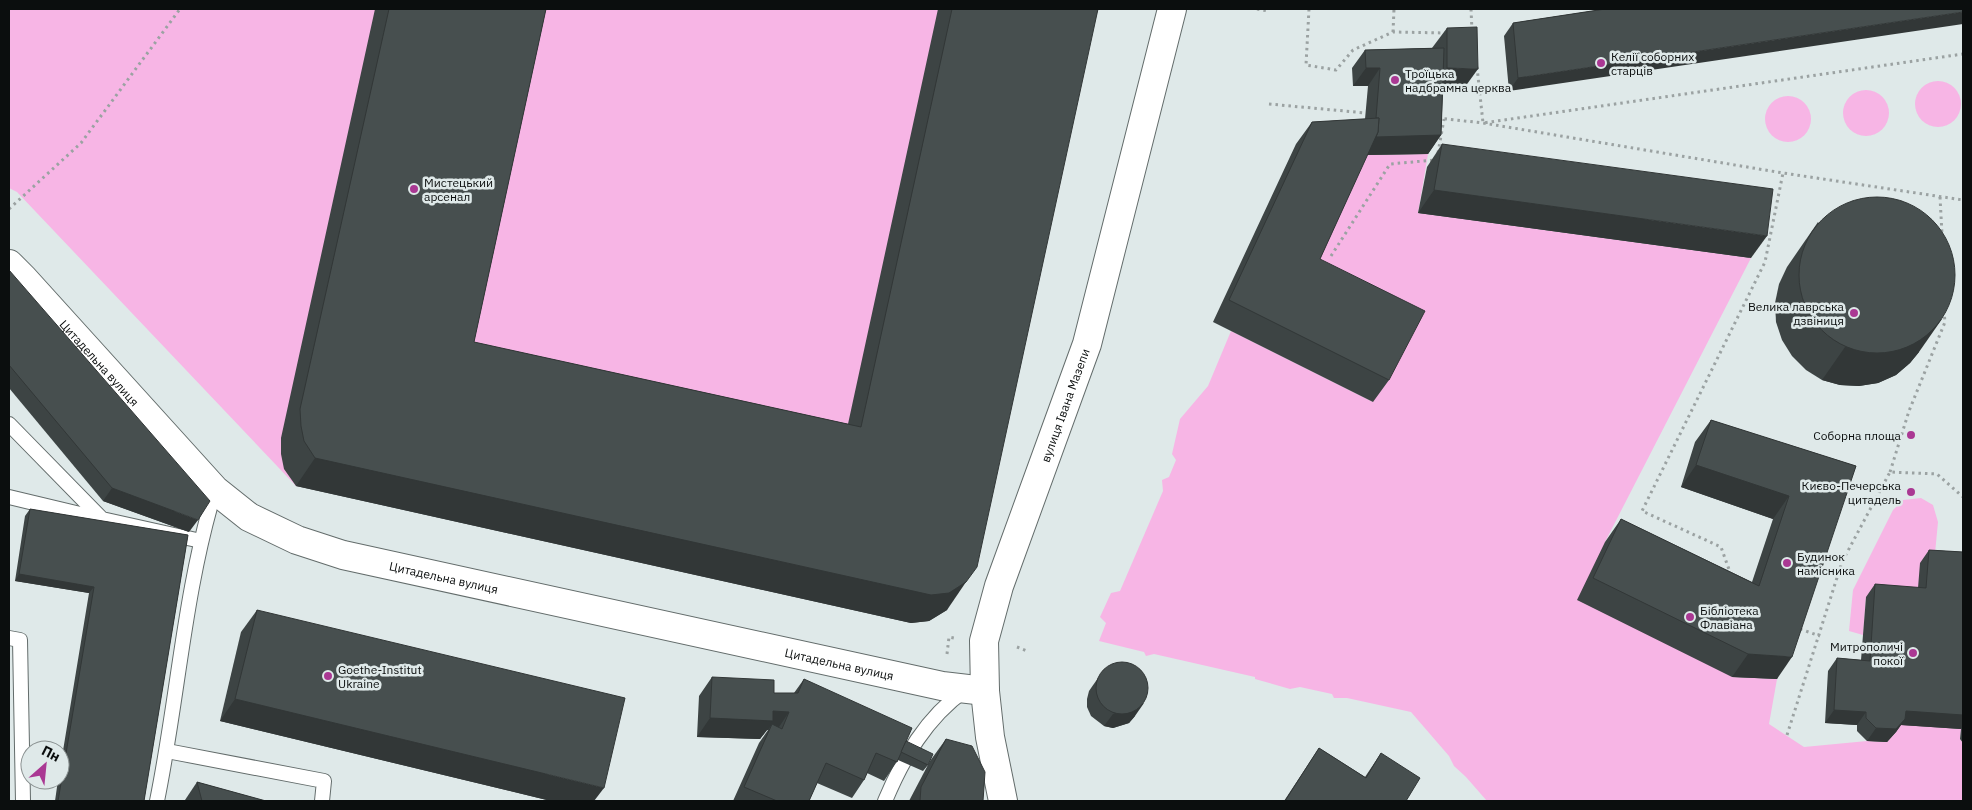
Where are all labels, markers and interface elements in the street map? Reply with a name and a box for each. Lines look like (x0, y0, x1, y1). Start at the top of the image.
place label: Келії соборних старців (1611, 49, 1694, 78)
marker: Келії соборних старців (1595, 57, 1607, 69)
place label: Троїцька надбрамна церква (1405, 66, 1512, 95)
marker: Троїцька надбрамна церква (1389, 74, 1401, 86)
place label: Мистецький арсенал (424, 175, 493, 204)
marker: Мистецький арсенал (408, 183, 420, 195)
place label: Велика лаврська дзвіниця (1748, 299, 1845, 328)
marker: Велика лаврська дзвіниця (1848, 307, 1860, 319)
street label: Цитадельна вулиця (57, 316, 142, 409)
street label: вулиця Івана Мазепи (1037, 346, 1092, 464)
place label: Соборна площа (1813, 428, 1902, 443)
marker: Соборна площа (1905, 429, 1917, 441)
place label: Києво-Печерська цитадель (1802, 478, 1902, 507)
marker: Києво-Печерська цитадель (1905, 486, 1917, 498)
place label: Будинок намісника (1797, 549, 1855, 578)
marker: Будинок намісника (1781, 557, 1793, 569)
street label: Цитадельна вулиця (388, 558, 500, 596)
place label: Бібліотека Флавіана (1700, 603, 1759, 632)
marker: Бібліотека Флавіана (1684, 611, 1696, 623)
place label: Митрополичі покої (1830, 639, 1904, 668)
street label: Цитадельна вулиця (784, 644, 895, 683)
marker: Митрополичі покої (1907, 647, 1919, 659)
place label: Goethe-Institut Ukraine (338, 662, 422, 691)
marker: Goethe-Institut Ukraine (322, 670, 334, 682)
north arrow (20, 740, 70, 790)
text: Пн (39, 741, 63, 766)

